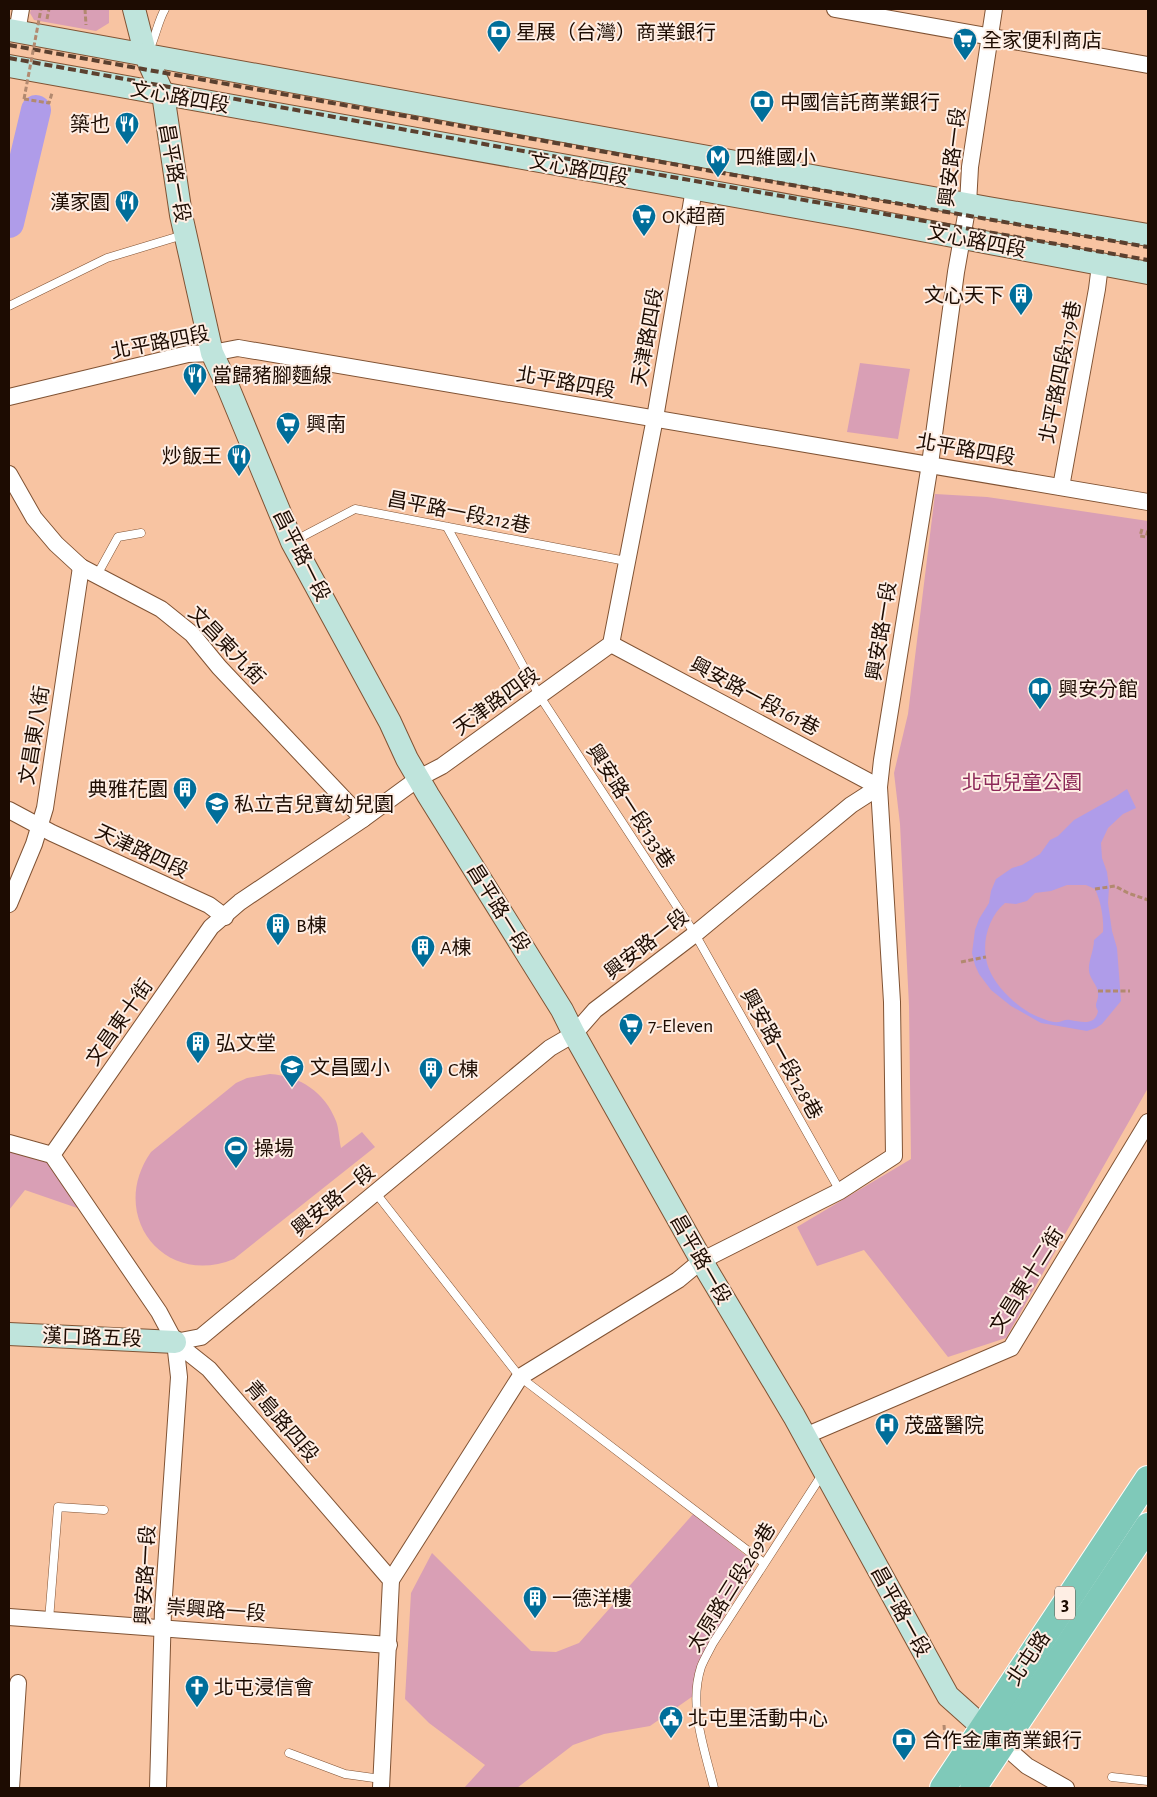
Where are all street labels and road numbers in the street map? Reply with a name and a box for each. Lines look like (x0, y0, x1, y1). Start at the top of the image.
street label: 文心路四段 (129, 78, 231, 117)
street label: 興安路一段 (936, 106, 969, 208)
street label: 昌平路一段 (155, 122, 194, 224)
street label: 文心路四段 (528, 150, 630, 189)
street label: 文心路四段 (926, 222, 1028, 261)
street label: 天津路四段 (627, 286, 667, 388)
street label: 北平路四段179巷 (1036, 299, 1085, 445)
street label: 北平路四段 (109, 323, 211, 362)
street label: 北平路四段 (515, 363, 617, 402)
street label: 北平路四段 (915, 430, 1017, 469)
street label: 昌平路一段212巷 (386, 488, 532, 537)
street label: 昌平路一段 (269, 506, 334, 605)
street label: 興安路一段 (863, 580, 900, 682)
street label: 文昌東九街 (184, 602, 269, 689)
street label: 興安路一段161巷 (687, 654, 823, 739)
street label: 天津路四段 (449, 663, 543, 739)
street label: 文昌東八街 (16, 684, 53, 786)
street label: 興安路一段133巷 (583, 740, 678, 872)
street label: 天津路四段 (92, 820, 192, 882)
street label: 昌平路一段 (463, 860, 534, 956)
street label: 興安路一段 (600, 905, 692, 983)
street label: 文昌東十街 (82, 975, 157, 1069)
street label: 興安路一段128巷 (737, 986, 826, 1123)
street label: 興安路一段 (288, 1161, 379, 1240)
street label: 昌平路一段 (666, 1211, 735, 1308)
street label: 文昌東十二街 (986, 1224, 1067, 1337)
street label: 漢口路五段 (42, 1325, 142, 1350)
street label: 青島路四段 (241, 1377, 322, 1466)
street label: 太原路三段269巷 (683, 1519, 780, 1656)
street label: 興安路一段 (132, 1525, 159, 1626)
street label: 昌平路一段 (867, 1562, 934, 1660)
road number: 3 (1055, 1586, 1075, 1620)
street label: 崇興路一段 (165, 1597, 267, 1624)
street label: 北屯路 (1003, 1628, 1054, 1689)

